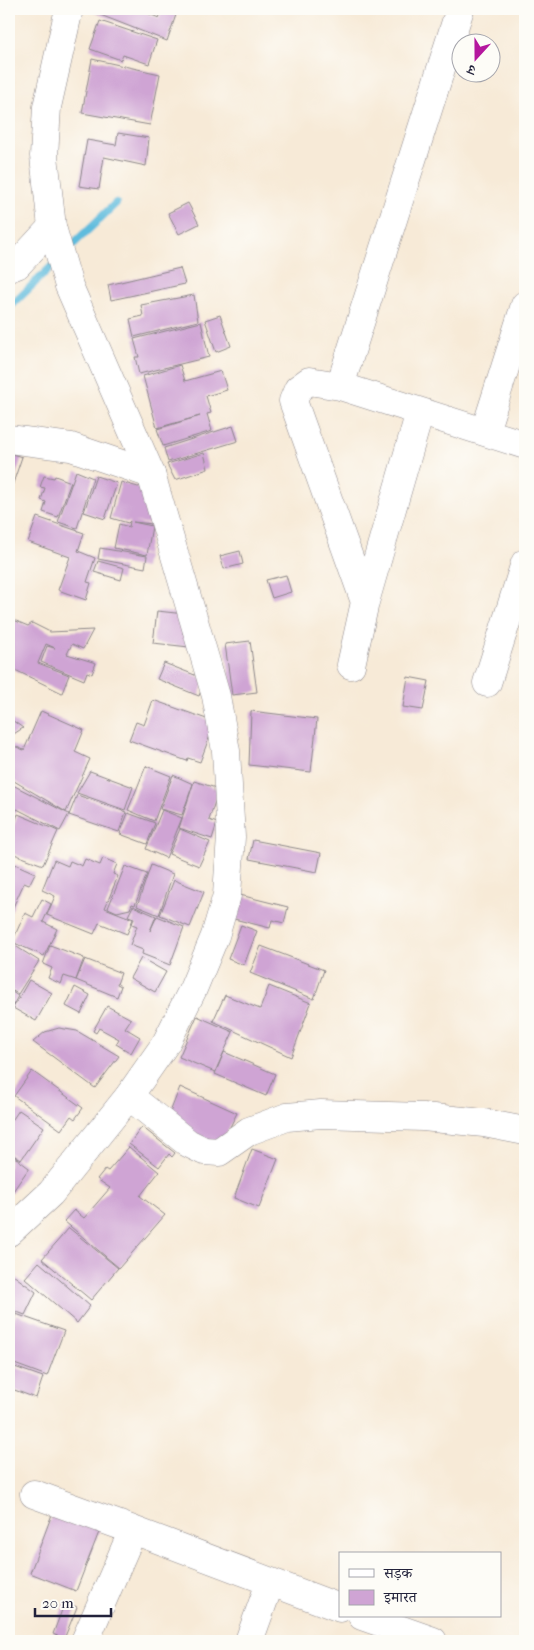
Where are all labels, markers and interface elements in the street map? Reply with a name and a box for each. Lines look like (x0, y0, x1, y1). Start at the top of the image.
north arrow (452, 32, 502, 82)
text: उ (464, 60, 479, 79)
legend (339, 1552, 502, 1618)
text: सड़क (383, 1564, 413, 1582)
scale bar (35, 1585, 111, 1617)
text: इमारत (383, 1588, 418, 1606)
text: 20 m (42, 1594, 74, 1612)

